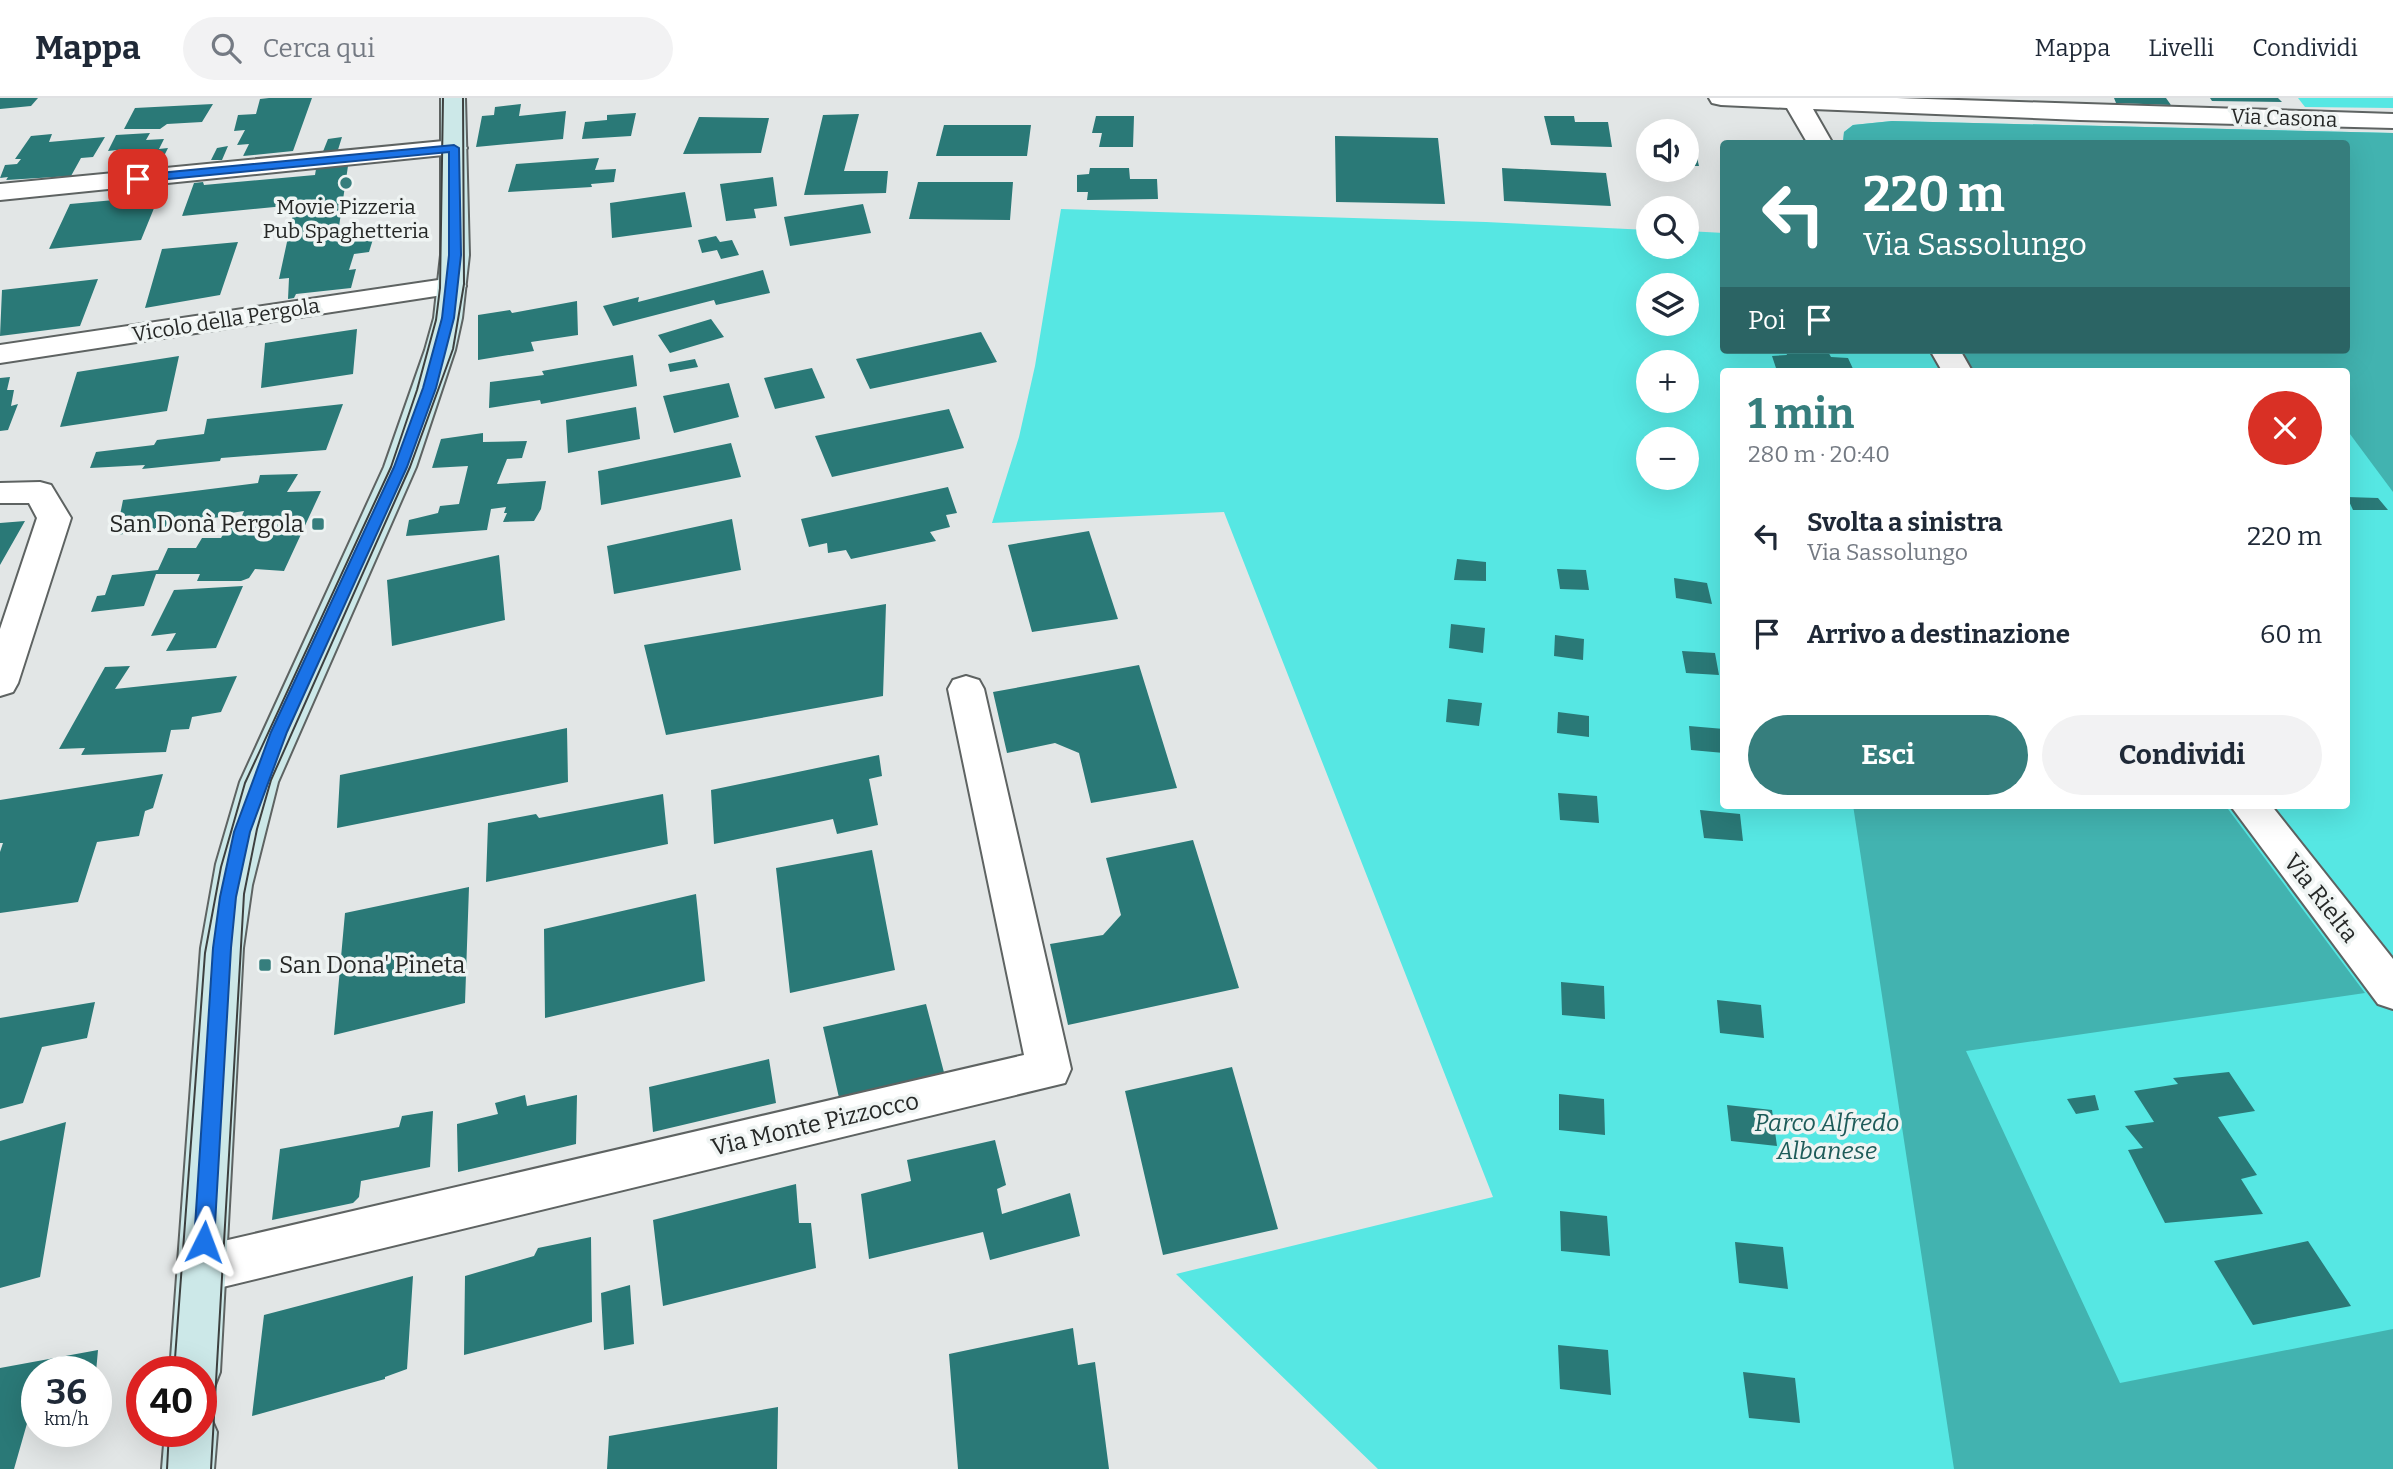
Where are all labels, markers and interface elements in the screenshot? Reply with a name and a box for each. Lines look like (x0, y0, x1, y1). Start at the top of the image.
search box (183, 17, 673, 80)
text: Mappa (35, 28, 141, 68)
icon: search (207, 29, 245, 67)
text: Cerca qui (263, 33, 375, 64)
text: Mappa (2034, 34, 2110, 62)
text: Livelli (2148, 34, 2214, 62)
text: Condividi (2252, 34, 2358, 62)
street label: Via Casona (2230, 103, 2338, 133)
map controls (1636, 119, 1699, 490)
button: sound (1636, 119, 1699, 182)
pin (108, 149, 168, 209)
icon: arrive (119, 160, 157, 198)
text: 220 m (1863, 165, 2005, 224)
icon: left (1748, 168, 1839, 259)
marker: Movie Pizzeria Pub Spaghetteria (338, 175, 354, 191)
place label: Movie Pizzeria Pub Spaghetteria (263, 194, 430, 244)
button: search (1636, 196, 1699, 259)
text: Via Sassolungo (1863, 225, 2087, 263)
button: layers (1636, 273, 1699, 336)
street label: Vicolo della Pergola (130, 292, 322, 348)
icon: arrive (1800, 301, 1838, 339)
text: Poi (1748, 305, 1786, 336)
button: + (1636, 350, 1699, 413)
text: 1 min (1748, 389, 1854, 439)
button: close (2248, 391, 2322, 465)
button: − (1636, 427, 1699, 490)
text: 280 m · 20:40 (1748, 440, 1890, 468)
text: Svolta a sinistra (1807, 507, 2003, 538)
place label: San Donà Pergola (109, 510, 304, 538)
marker: San Donà Pergola (310, 516, 326, 532)
icon: left (1748, 517, 1786, 555)
text: 220 m (2247, 521, 2322, 552)
text: Via Sassolungo (1807, 538, 1968, 566)
icon: arrive (1748, 615, 1786, 653)
text: Arrivo a destinazione (1807, 619, 2070, 650)
text: 60 m (2260, 619, 2322, 650)
button: Esci (1748, 715, 2028, 795)
button: Condividi (2042, 715, 2322, 795)
street label: Via Rielta (2278, 848, 2364, 948)
place label: San Dona' Pineta (279, 951, 465, 979)
marker: San Dona' Pineta (257, 957, 273, 973)
street label: Via Monte Pizzocco (708, 1086, 922, 1162)
park label: Parco Alfredo Albanese (1755, 1109, 1899, 1165)
position arrow (167, 1205, 241, 1279)
speed limit sign: 40 (126, 1356, 217, 1447)
text: 36 (46, 1371, 87, 1413)
text: km/h (44, 1408, 89, 1430)

